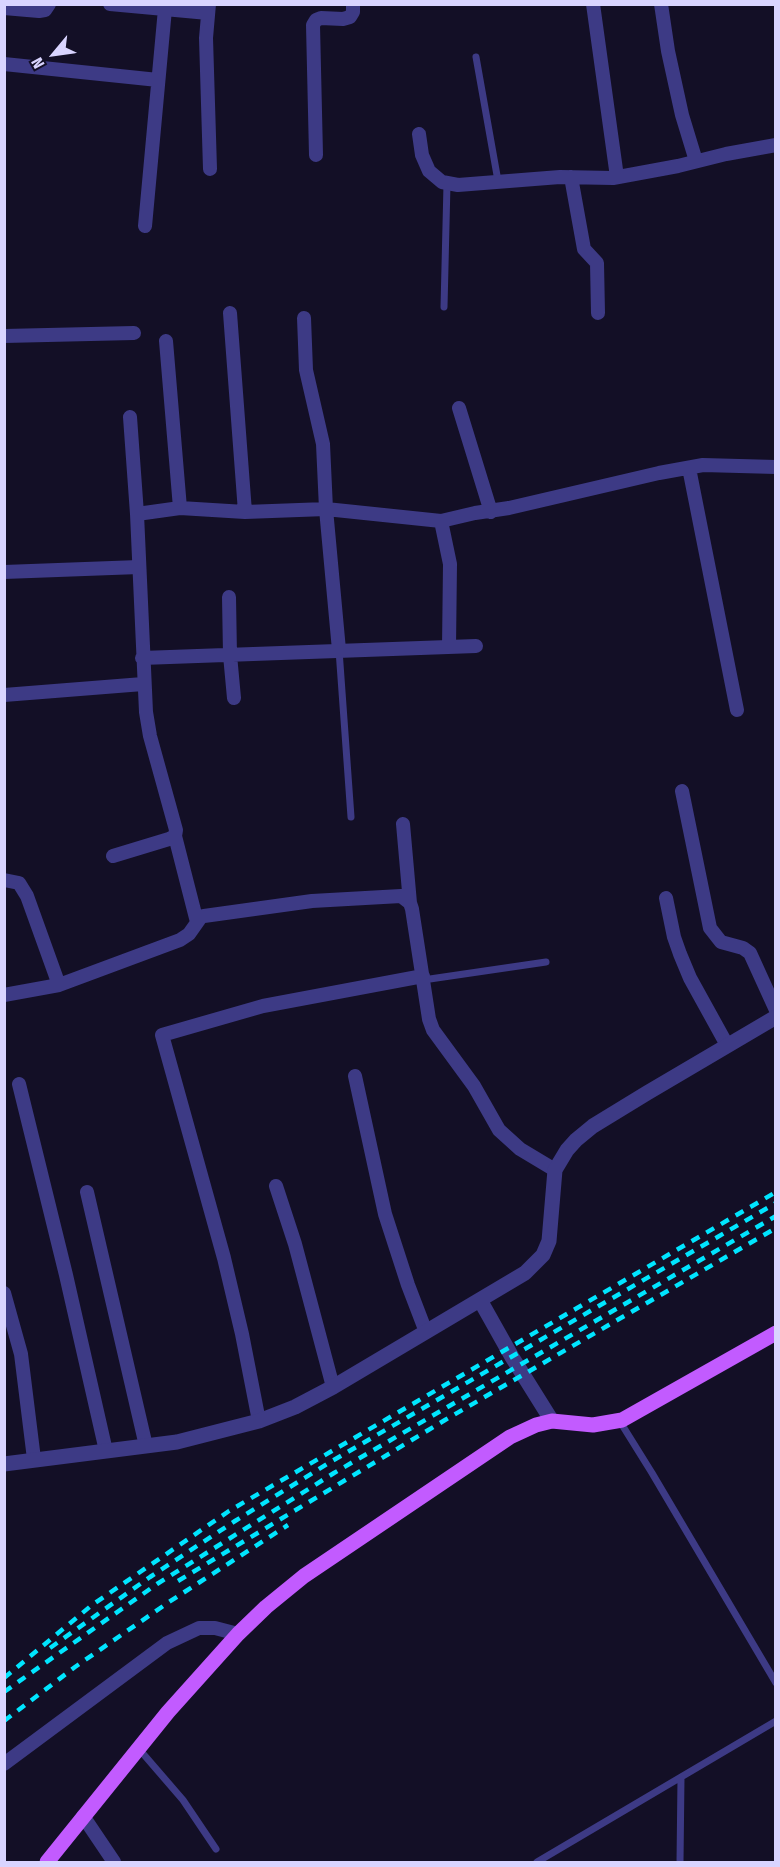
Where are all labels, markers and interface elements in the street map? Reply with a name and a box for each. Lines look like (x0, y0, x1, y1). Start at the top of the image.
north arrow (24, 24, 84, 84)
text: N (27, 54, 48, 72)

